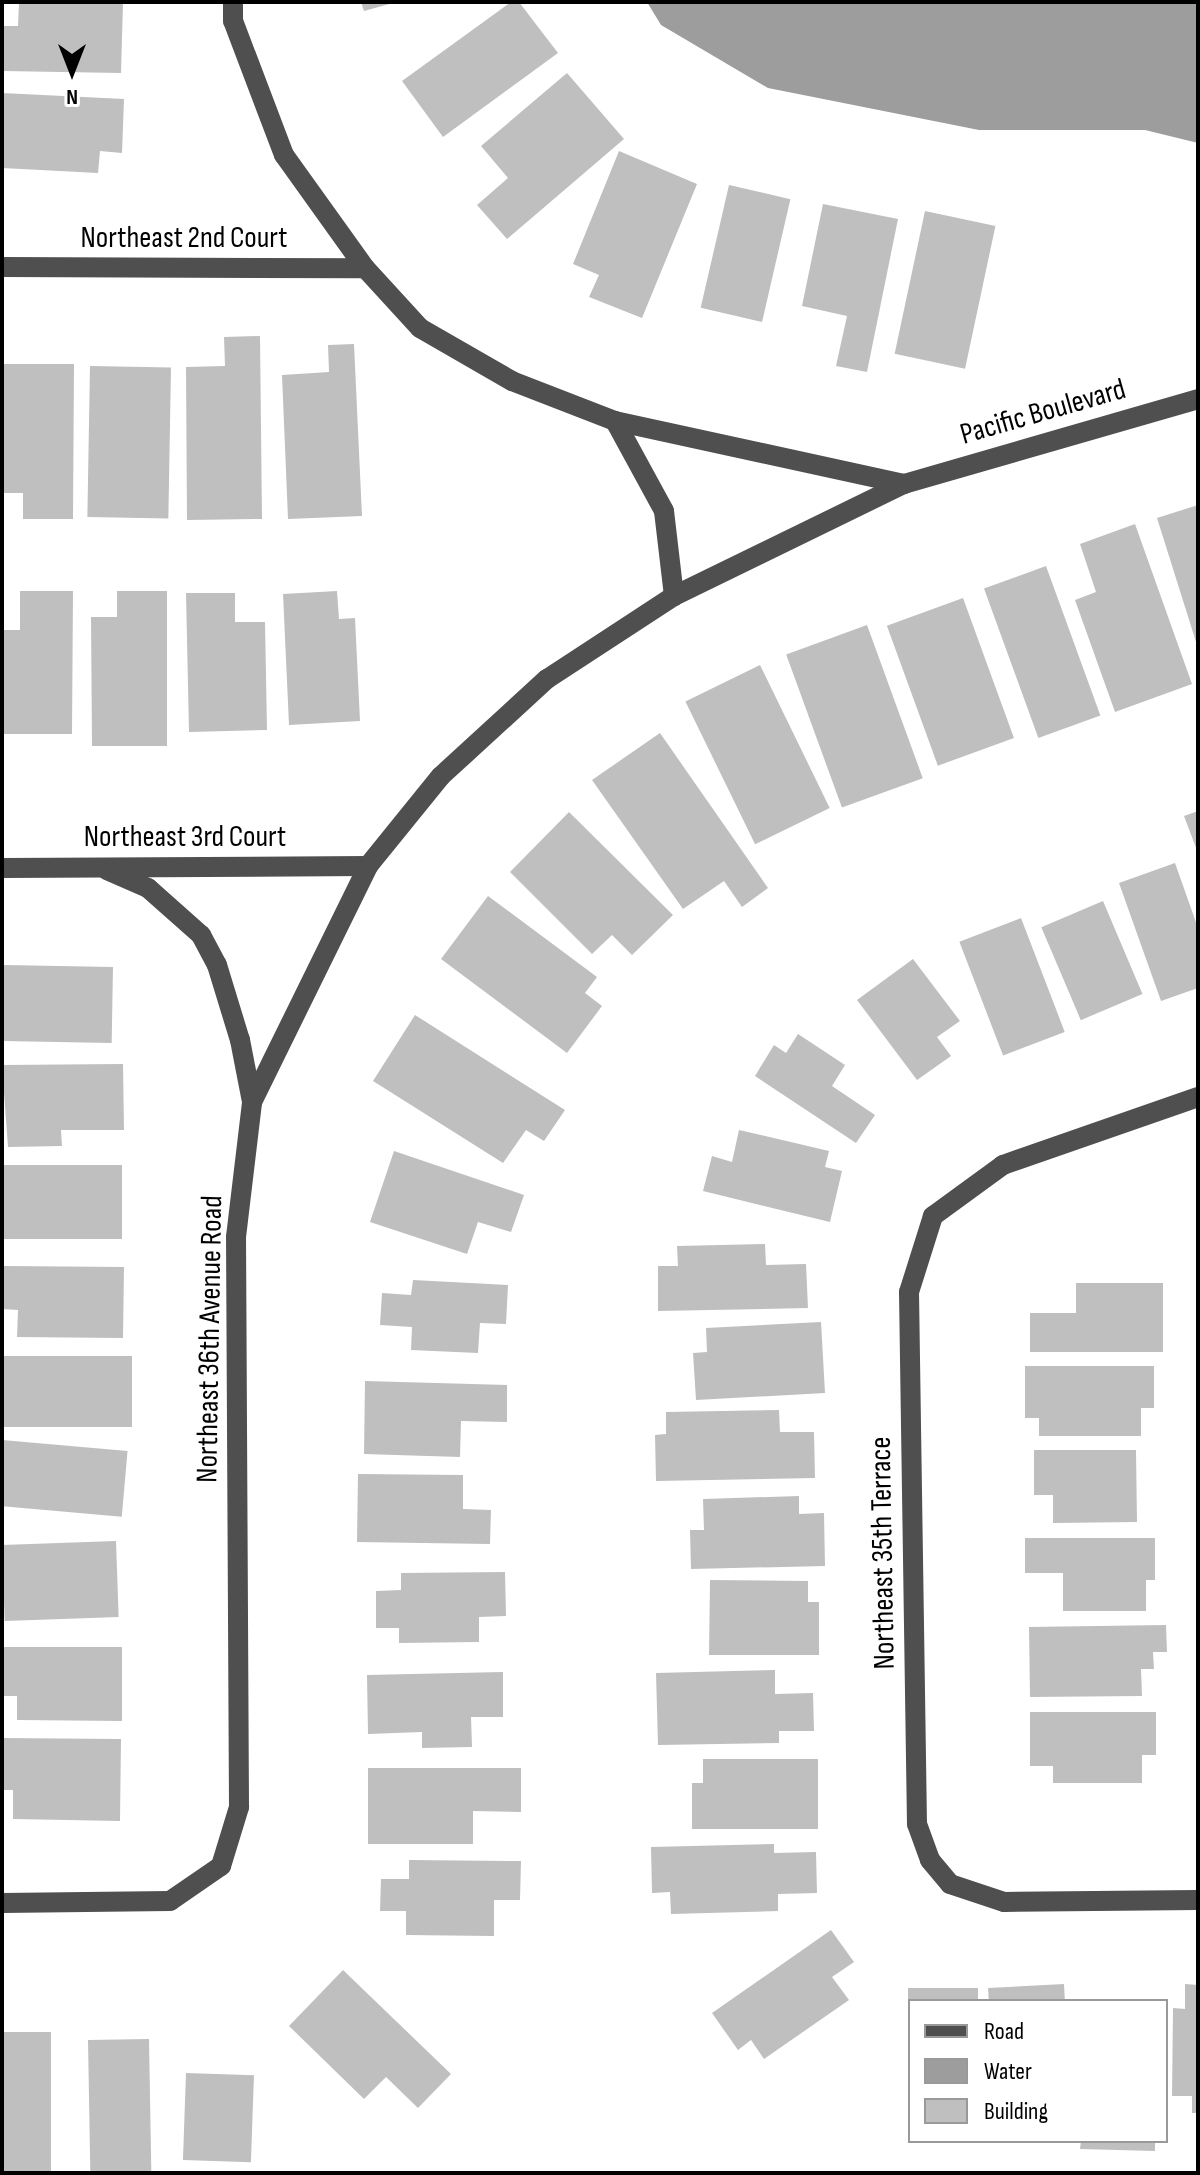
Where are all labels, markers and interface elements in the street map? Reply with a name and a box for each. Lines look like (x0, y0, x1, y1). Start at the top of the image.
north arrow (32, 32, 112, 112)
text: N (66, 83, 78, 110)
street label: Northeast 2nd Court (81, 220, 287, 256)
street label: Pacific Boulevard (956, 371, 1130, 453)
street label: Northeast 3rd Court (84, 819, 286, 855)
street label: Northeast 36th Avenue Road (189, 1195, 231, 1483)
street label: Northeast 35th Terrace (863, 1436, 903, 1670)
legend (908, 1999, 1168, 2143)
text: Road (984, 2017, 1024, 2046)
text: Water (984, 2057, 1032, 2086)
text: Building (984, 2097, 1048, 2126)

